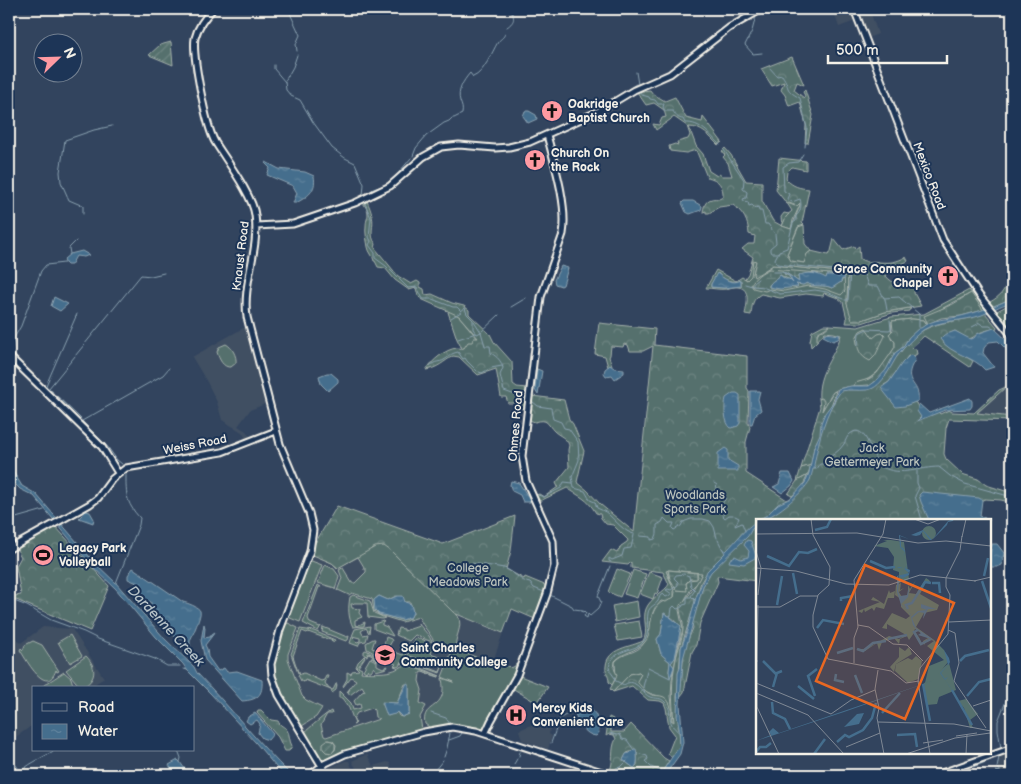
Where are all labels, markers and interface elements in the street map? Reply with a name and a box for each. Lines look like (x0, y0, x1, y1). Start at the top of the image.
north arrow (32, 32, 82, 82)
scale bar (828, 32, 947, 64)
text: 500 m (836, 41, 879, 60)
text: N (60, 45, 79, 61)
place label: Oakridge Baptist Church (568, 97, 650, 126)
church icon: Oakridge Baptist Church (540, 99, 564, 123)
street label: Mexico Road (909, 140, 949, 212)
place label: Church On the Rock (550, 146, 609, 175)
church icon: Church On the Rock (523, 148, 547, 172)
street label: Knaust Road (229, 220, 253, 292)
place label: Grace Community Chapel (833, 262, 932, 291)
church icon: Grace Community Chapel (936, 264, 960, 288)
street label: Ohmes Road (505, 390, 527, 462)
street label: Weiss Road (162, 431, 228, 458)
park label: Jack Gettermeyer Park (825, 441, 920, 470)
park label: Woodlands Sports Park (664, 488, 726, 517)
inset map (756, 519, 991, 754)
place label: Legacy Park Volleyball (59, 541, 127, 570)
sports icon: Legacy Park Volleyball (31, 543, 55, 567)
park label: College Meadows Park (428, 561, 508, 590)
water label: Dardenne Creek (124, 582, 209, 671)
place label: Saint Charles Community College (401, 641, 508, 670)
school or university icon: Saint Charles Community College (373, 643, 397, 667)
legend (32, 686, 195, 752)
text: Road (78, 698, 114, 717)
place label: Mercy Kids Convenient Care (532, 701, 624, 730)
hospital icon: Mercy Kids Convenient Care (504, 703, 528, 727)
text: Water (78, 722, 118, 741)

